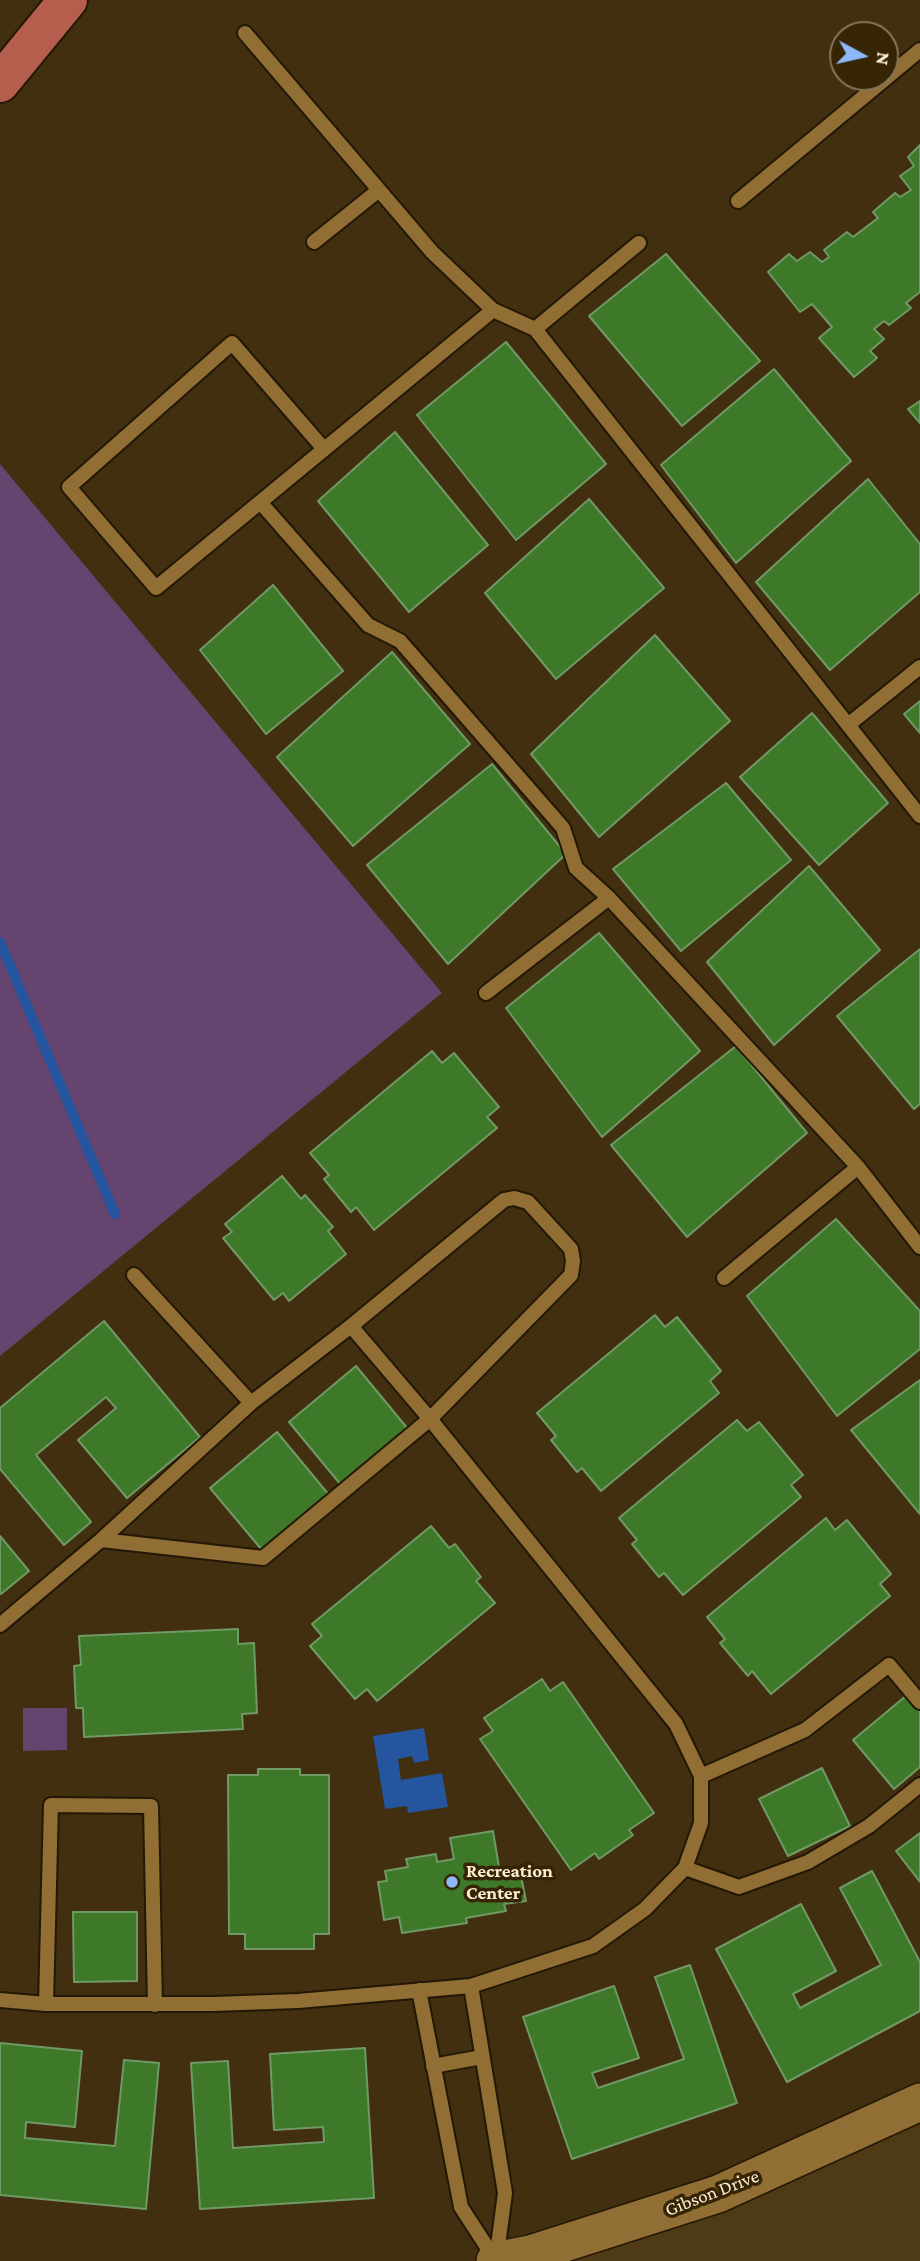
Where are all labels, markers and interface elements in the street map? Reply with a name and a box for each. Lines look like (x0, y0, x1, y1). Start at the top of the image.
north arrow (829, 21, 899, 91)
text: N (872, 51, 895, 67)
place label: Recreation Center (466, 1860, 553, 1904)
marker: Recreation Center (444, 1874, 460, 1890)
street label: Gibson Drive (662, 2165, 762, 2221)

